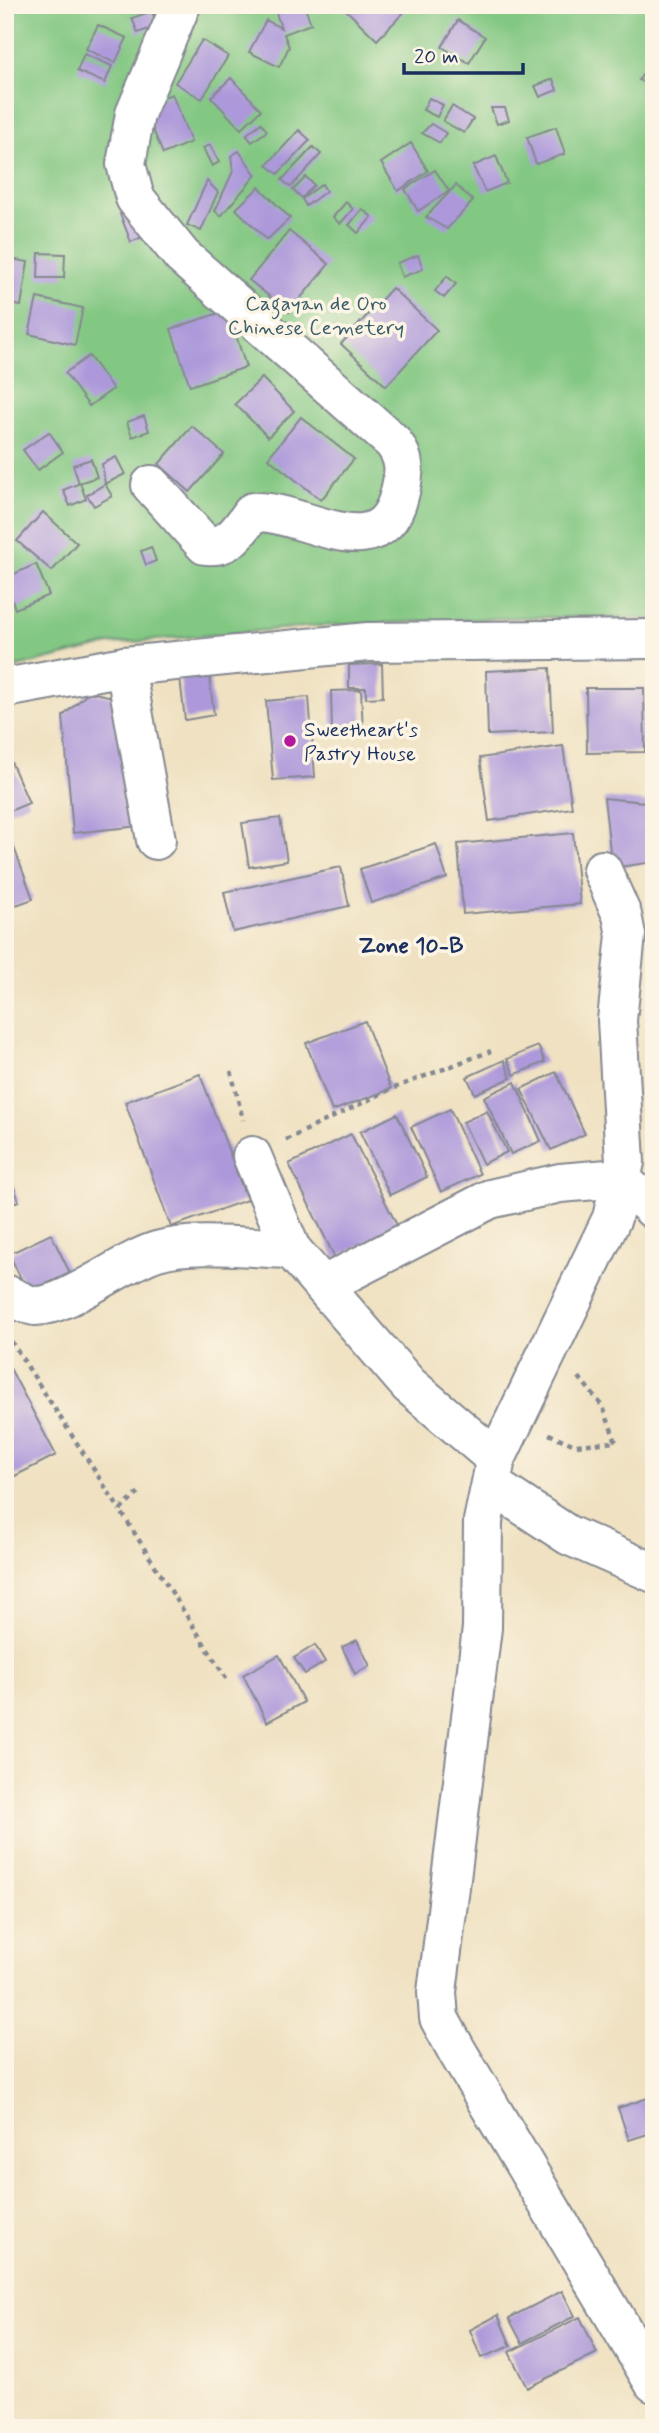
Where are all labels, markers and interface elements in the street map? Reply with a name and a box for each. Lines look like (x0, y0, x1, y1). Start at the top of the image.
scale bar (404, 32, 522, 76)
text: 20 m (414, 43, 459, 71)
park label: Cagayan de Oro Chinese Cemetery (228, 290, 404, 342)
place label: Sweetheart's Pastry House (304, 716, 418, 768)
marker: Sweetheart's Pastry House (282, 733, 298, 749)
district label: Zone 10-B (359, 932, 464, 962)

